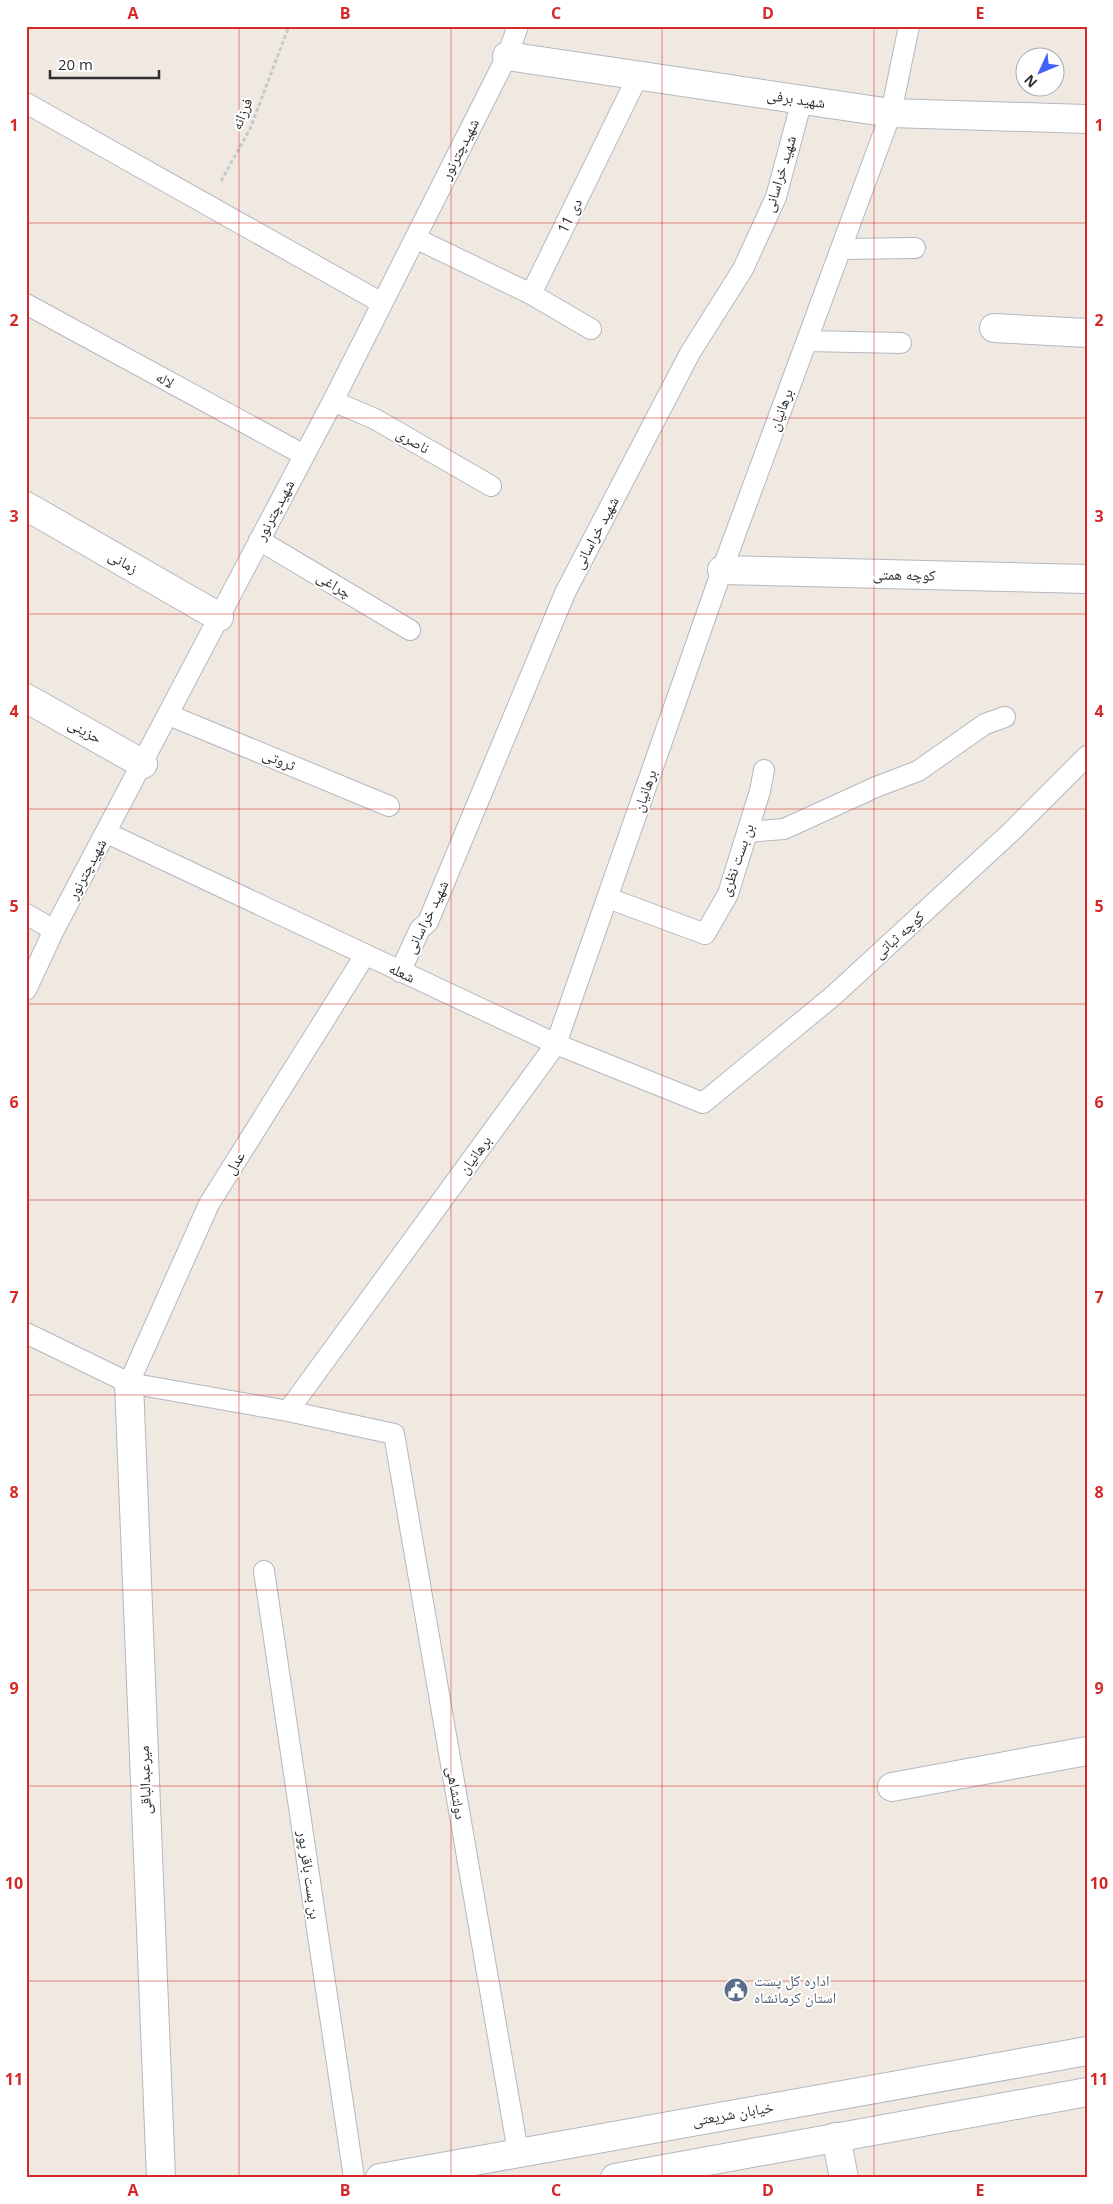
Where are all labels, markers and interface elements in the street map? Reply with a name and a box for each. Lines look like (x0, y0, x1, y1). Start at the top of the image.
text: A (127, 2, 139, 24)
text: B (340, 2, 350, 24)
text: C (551, 2, 561, 24)
text: D (762, 2, 774, 24)
text: E (976, 2, 985, 24)
scale bar (50, 48, 159, 80)
north arrow (1016, 48, 1066, 98)
text: 20 m (58, 54, 93, 74)
text: N (1019, 71, 1041, 92)
street label: شهید برفی (765, 84, 827, 113)
street label: فرزانه (226, 95, 256, 133)
text: 1 (9, 114, 19, 136)
street label: شهیدچترنور (435, 114, 483, 183)
text: 1 (1094, 114, 1104, 136)
street label: شهید خراسانی (758, 133, 801, 215)
street label: 11 دی (552, 195, 587, 237)
text: 2 (9, 309, 19, 331)
text: 2 (1094, 309, 1104, 331)
street label: لاله (153, 366, 178, 392)
street label: برهانیان (763, 386, 798, 434)
street label: ناصری (393, 423, 434, 458)
street label: شهیدچترنور (249, 476, 299, 544)
street label: شهید خراسانی (568, 493, 623, 573)
text: 3 (9, 505, 19, 527)
text: 3 (1094, 505, 1104, 527)
street label: زمانی (105, 545, 142, 578)
street label: کوچه همتی (872, 563, 936, 586)
street label: چراغی (313, 566, 356, 603)
text: 4 (9, 700, 19, 722)
text: 4 (1094, 700, 1104, 722)
street label: حزینی (65, 713, 106, 749)
street label: ثروتی (260, 743, 299, 776)
street label: برهانیان (627, 767, 662, 815)
street label: بن بست نظری (714, 821, 759, 899)
street label: شهیدچترنور (61, 835, 111, 903)
street label: شهید خراسانی (400, 876, 453, 957)
text: 5 (9, 895, 19, 917)
text: 5 (1094, 895, 1104, 917)
street label: کوچه ثباتی (869, 906, 929, 963)
street label: شعله (386, 957, 419, 987)
text: 6 (9, 1091, 19, 1113)
text: 6 (1094, 1091, 1104, 1113)
street label: برهانیان (453, 1131, 496, 1179)
street label: عدل (219, 1147, 250, 1178)
text: 7 (9, 1286, 19, 1308)
text: 7 (1094, 1286, 1104, 1308)
text: 8 (9, 1481, 19, 1503)
text: 8 (1094, 1481, 1104, 1503)
text: 9 (9, 1677, 19, 1699)
text: 9 (1094, 1677, 1104, 1699)
street label: میرعبدالباقی (133, 1745, 156, 1815)
street label: دولتشاهی (442, 1765, 471, 1821)
street label: بن بست باقر پور (293, 1828, 326, 1921)
text: 10 (5, 1872, 23, 1894)
text: 10 (1090, 1872, 1108, 1894)
place label: اداره کل پست استان کرمانشاه (754, 1970, 836, 2008)
public building icon: اداره کل پست استان کرمانشاه (723, 1977, 749, 2003)
text: 11 (5, 2068, 23, 2090)
text: 11 (1090, 2068, 1108, 2090)
street label: خیابان شریعتی (691, 2096, 776, 2131)
text: A (127, 2179, 139, 2201)
text: B (340, 2179, 350, 2201)
text: C (551, 2179, 561, 2201)
text: D (762, 2179, 774, 2201)
text: E (976, 2179, 985, 2201)

